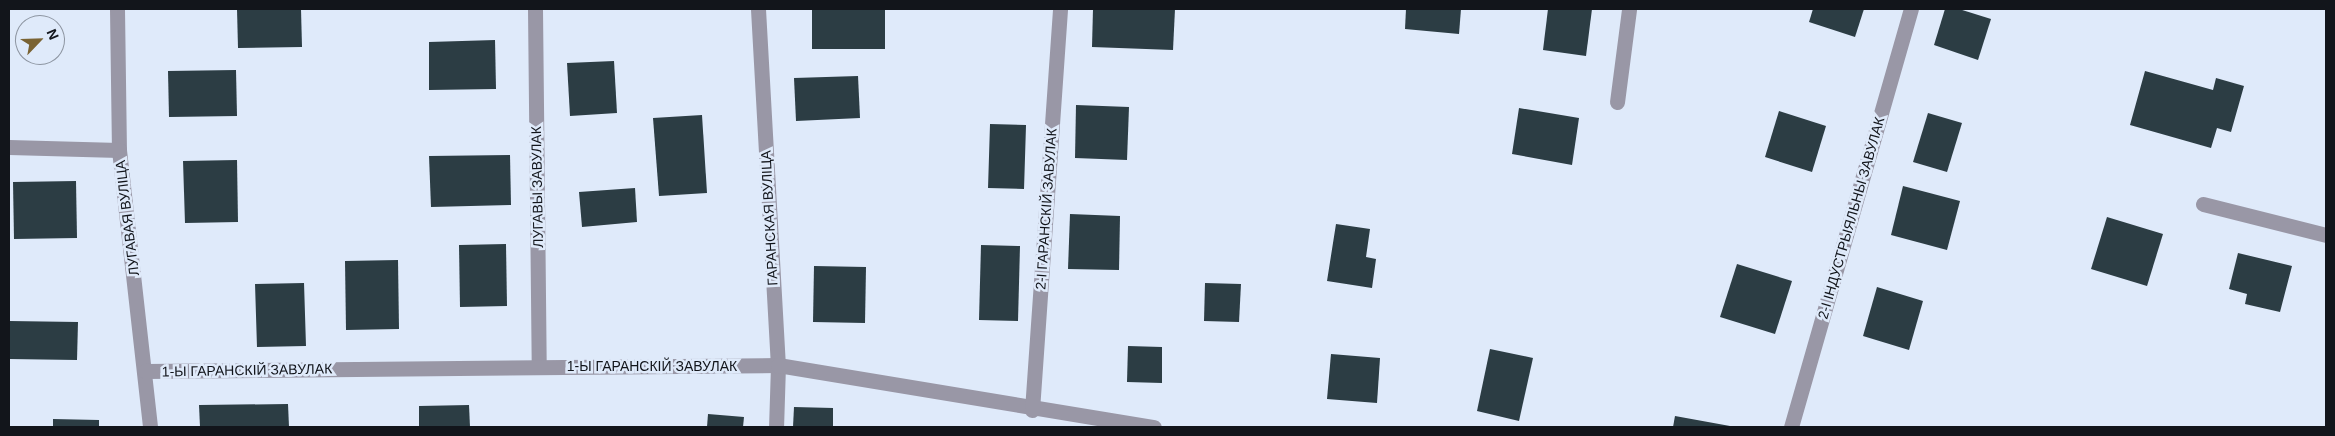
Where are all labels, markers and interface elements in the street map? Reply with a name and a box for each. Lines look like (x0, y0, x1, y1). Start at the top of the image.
north arrow (15, 15, 65, 65)
text: N (43, 26, 62, 42)
street label: 2-І ІНДУСТРЫЯЛЬНЫ ЗАВУЛАК (1814, 115, 1888, 321)
street label: ЛУГАВЫ ЗАВУЛАК (528, 126, 546, 248)
street label: 2-І ГАРАНСКІЙ ЗАВУЛАК (1032, 128, 1060, 290)
street label: ГАРАНСКАЯ ВУЛІЦА (757, 150, 781, 286)
street label: ЛУГАВАЯ ВУЛІЦА (112, 159, 142, 277)
street label: 1-Ы ГАРАНСКІЙ ЗАВУЛАК (567, 358, 737, 374)
street label: 1-Ы ГАРАНСКІЙ ЗАВУЛАК (162, 360, 332, 380)

